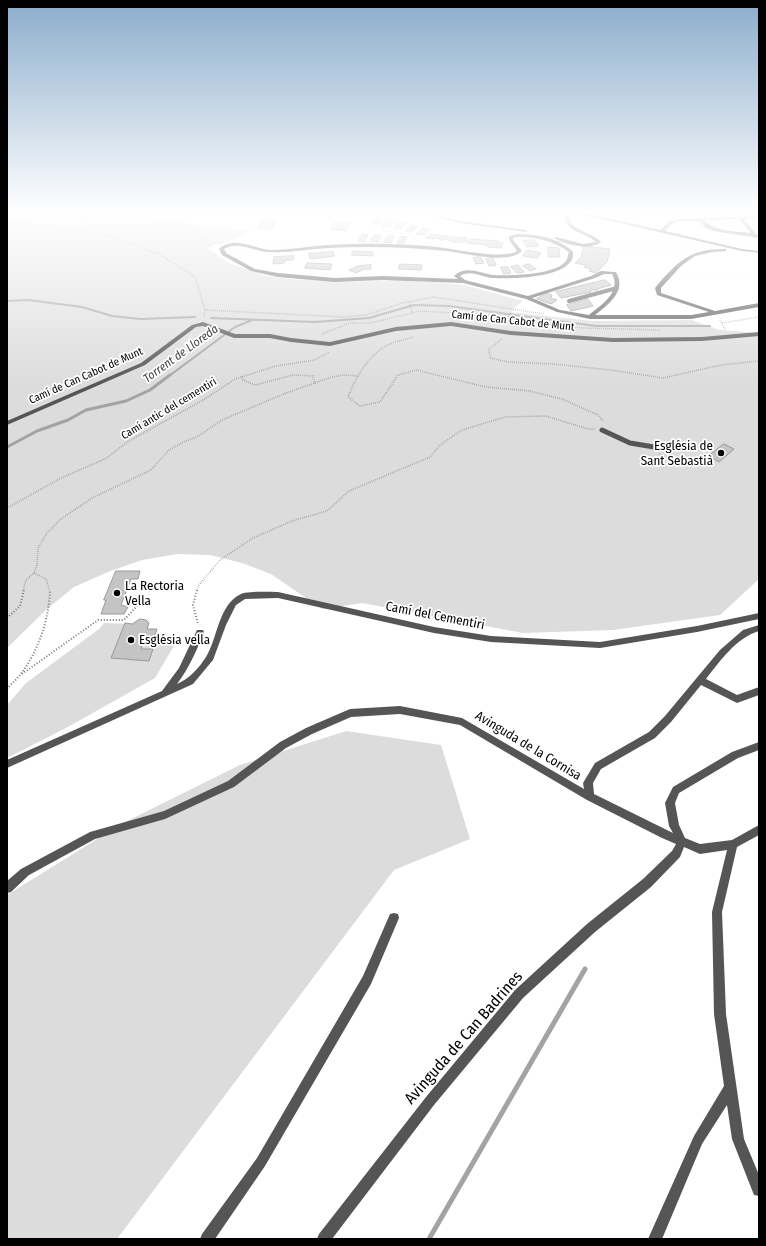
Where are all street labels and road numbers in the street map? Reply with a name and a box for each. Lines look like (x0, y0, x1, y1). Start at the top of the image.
street label: Camí de Can Cabot de Munt (451, 308, 575, 334)
street label: Camí de Can Cabot de Munt (27, 345, 145, 407)
street label: Camí antic del cementiri (119, 375, 219, 443)
street label: Camí del Cementiri (384, 599, 486, 633)
street label: Avinguda de la Cornisa (472, 708, 584, 784)
street label: Avinguda de Can Badrines (401, 968, 527, 1108)

